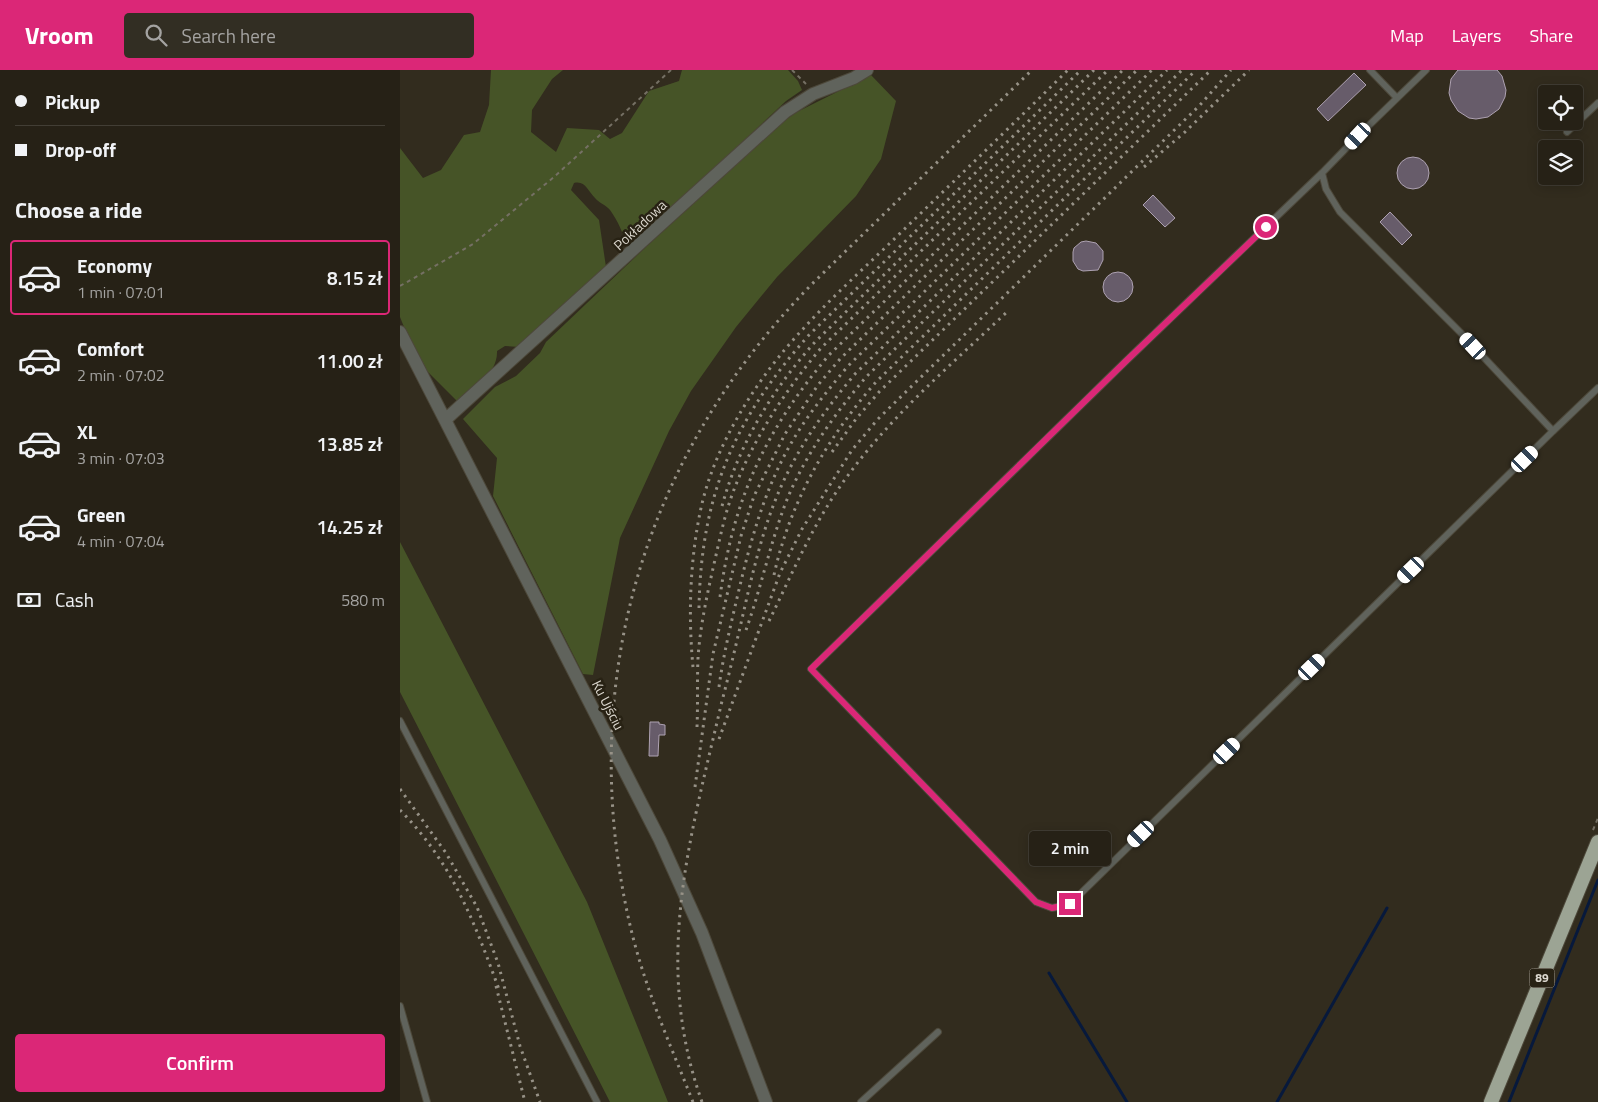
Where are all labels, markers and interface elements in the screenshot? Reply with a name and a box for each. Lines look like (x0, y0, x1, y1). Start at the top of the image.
search box (124, 13, 474, 58)
text: Vroom (25, 17, 94, 53)
icon: search (142, 21, 170, 49)
text: Search here (182, 21, 276, 50)
text: Map (1390, 22, 1424, 49)
text: Layers (1452, 22, 1501, 49)
text: Share (1529, 22, 1573, 49)
map controls (1538, 85, 1583, 185)
button: locate (1538, 85, 1583, 130)
text: Pickup (45, 87, 100, 116)
car (1342, 120, 1373, 152)
text: Drop-off (45, 135, 116, 164)
button: layers (1538, 140, 1583, 185)
text: Choose a ride (15, 193, 142, 227)
street label: Pokładowa (608, 194, 671, 255)
route start (1255, 216, 1277, 238)
text: Economy (77, 251, 152, 280)
icon: car (17, 255, 62, 300)
text: 8.15 zł (327, 263, 383, 292)
text: 1 min · 07:01 (77, 280, 165, 304)
car (1457, 330, 1488, 362)
text: Comfort (77, 334, 144, 363)
icon: car (17, 338, 62, 383)
text: 11.00 zł (316, 346, 383, 375)
text: 2 min · 07:02 (77, 363, 165, 387)
text: XL (77, 417, 97, 446)
icon: car (17, 421, 62, 466)
text: 13.85 zł (316, 429, 383, 458)
car (1509, 443, 1541, 475)
text: 3 min · 07:03 (77, 446, 165, 470)
text: Green (77, 500, 126, 529)
icon: car (17, 504, 62, 549)
text: 14.25 zł (316, 512, 383, 541)
text: 4 min · 07:04 (77, 529, 165, 553)
car (1395, 554, 1427, 586)
text: Cash (55, 585, 94, 614)
icon: cash (15, 586, 43, 614)
text: 580 m (341, 588, 385, 612)
car (1296, 651, 1328, 683)
street label: Ku Ujściu (587, 676, 630, 733)
car (1211, 735, 1243, 767)
car (1125, 818, 1157, 850)
callout: 2 min (1029, 832, 1111, 866)
text: 2 min (1051, 836, 1089, 860)
route end (1059, 893, 1081, 915)
road number: 89 (1530, 968, 1554, 988)
button: Confirm (15, 1034, 385, 1092)

